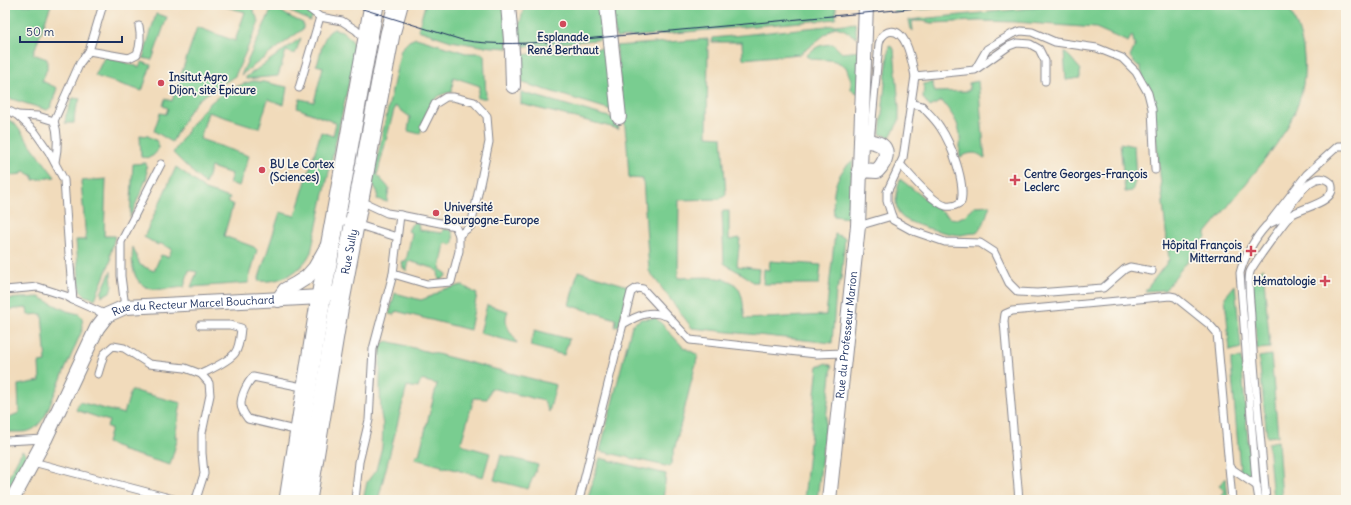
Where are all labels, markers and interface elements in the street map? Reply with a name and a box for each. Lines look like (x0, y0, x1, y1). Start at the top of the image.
scale bar (20, 18, 122, 44)
marker: Esplanade René Berthaut (558, 19, 568, 29)
text: 50 m (26, 24, 55, 39)
place label: Esplanade René Berthaut (527, 30, 599, 57)
place label: Insitut Agro Dijon, site Epicure (169, 70, 256, 98)
marker: Insitut Agro Dijon, site Epicure (156, 78, 166, 88)
place label: BU Le Cortex (Sciences) (270, 157, 335, 185)
marker: BU Le Cortex (Sciences) (257, 165, 267, 175)
place label: Centre Georges-François Leclerc (1024, 167, 1148, 194)
marker: Centre Georges-François Leclerc (1009, 174, 1021, 186)
place label: Université Bourgogne-Europe (444, 200, 539, 228)
marker: Université Bourgogne-Europe (431, 208, 441, 218)
street label: Rue Sully (338, 228, 360, 275)
place label: Hôpital François Mitterrand (1162, 238, 1243, 265)
marker: Hôpital François Mitterrand (1245, 245, 1257, 257)
street label: Rue du Professeur Marion (833, 271, 860, 399)
place label: Hématologie (1253, 274, 1316, 289)
marker: Hématologie (1319, 275, 1331, 287)
street label: Rue du Recteur Marcel Bouchard (109, 292, 275, 319)

